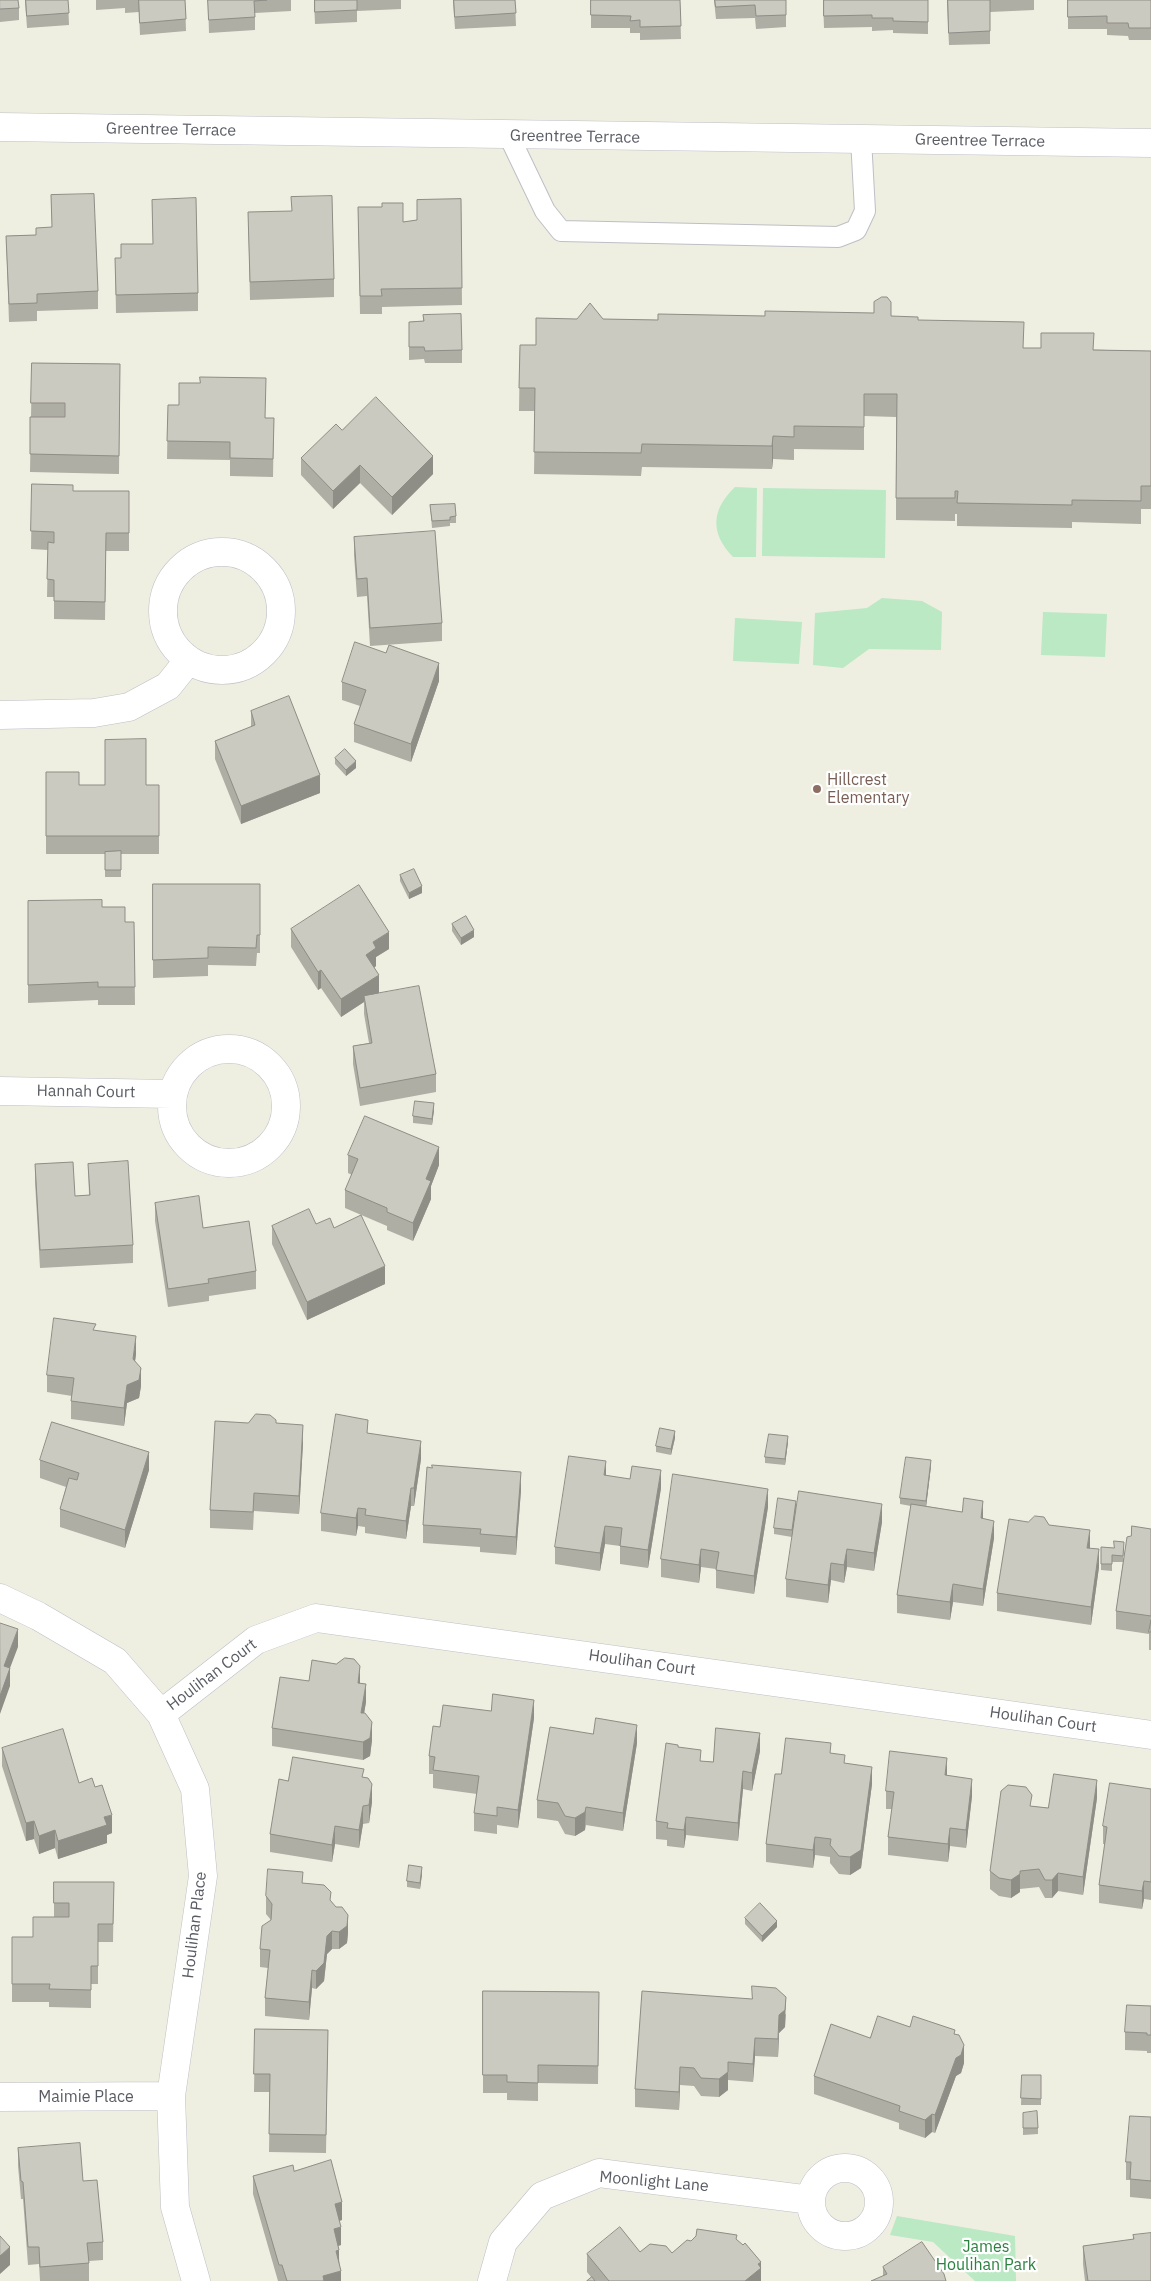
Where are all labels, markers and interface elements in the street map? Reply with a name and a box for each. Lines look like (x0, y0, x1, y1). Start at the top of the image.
street label: Greentree Terrace (106, 119, 236, 141)
street label: Greentree Terrace (510, 126, 640, 148)
street label: Greentree Terrace (915, 130, 1045, 152)
place label: Hillcrest Elementary (827, 770, 909, 808)
marker: Hillcrest Elementary (811, 783, 823, 795)
street label: Hannah Court (36, 1082, 136, 1102)
street label: Houlihan Court (163, 1635, 261, 1715)
street label: Houlihan Court (587, 1646, 697, 1680)
street label: Houlihan Court (988, 1703, 1098, 1737)
street label: Houlihan Place (179, 1870, 211, 1980)
street label: Maimie Place (38, 2087, 134, 2107)
street label: Moonlight Lane (599, 2168, 709, 2196)
park label: James Houlihan Park (936, 2237, 1036, 2275)

